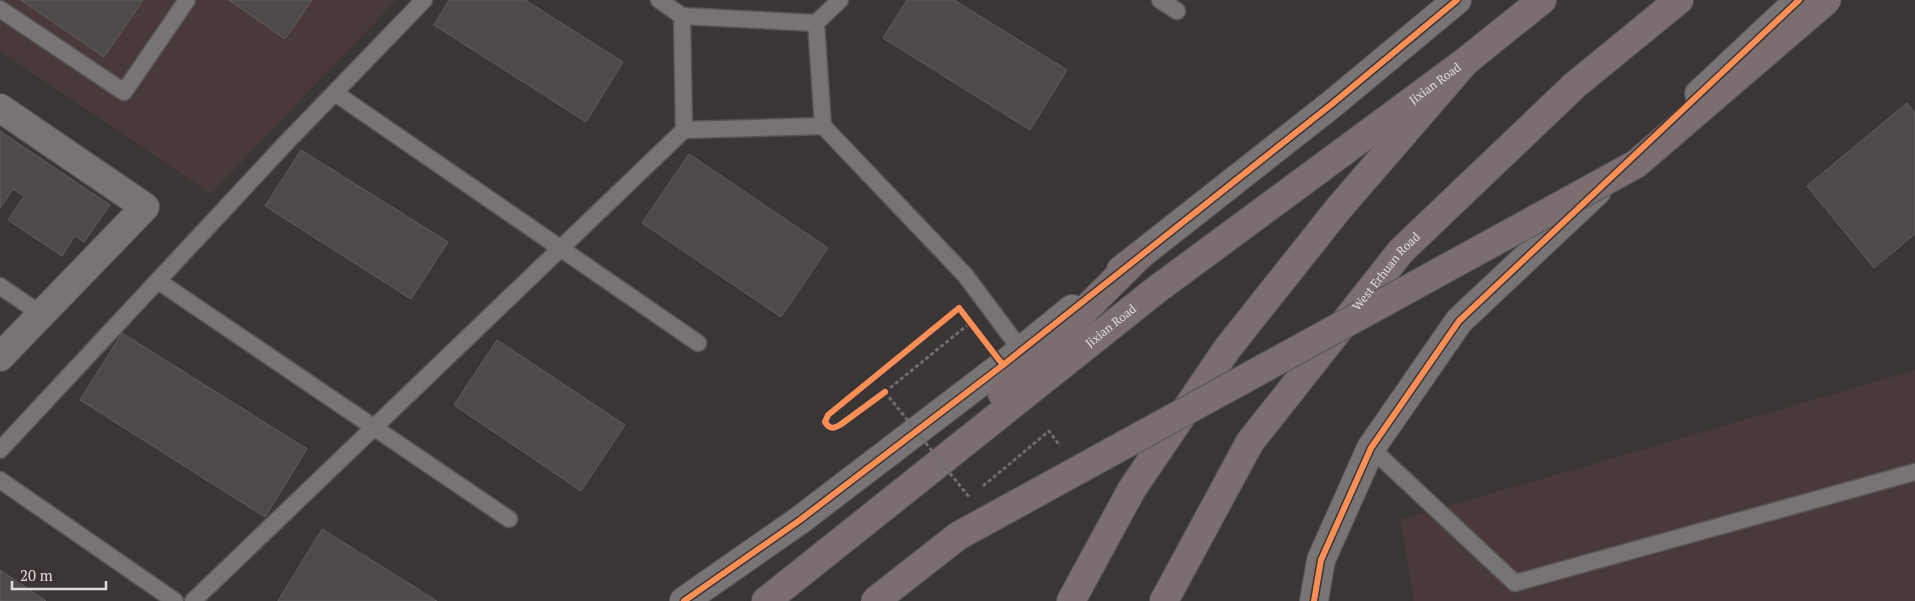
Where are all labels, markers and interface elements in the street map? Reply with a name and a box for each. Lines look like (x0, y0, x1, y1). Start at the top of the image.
street label: Jixian Road (1406, 59, 1464, 107)
street label: West Erhuan Road (1349, 229, 1423, 313)
street label: Jixian Road (1082, 301, 1139, 350)
scale bar (12, 558, 106, 590)
text: 20 m (20, 565, 53, 585)

